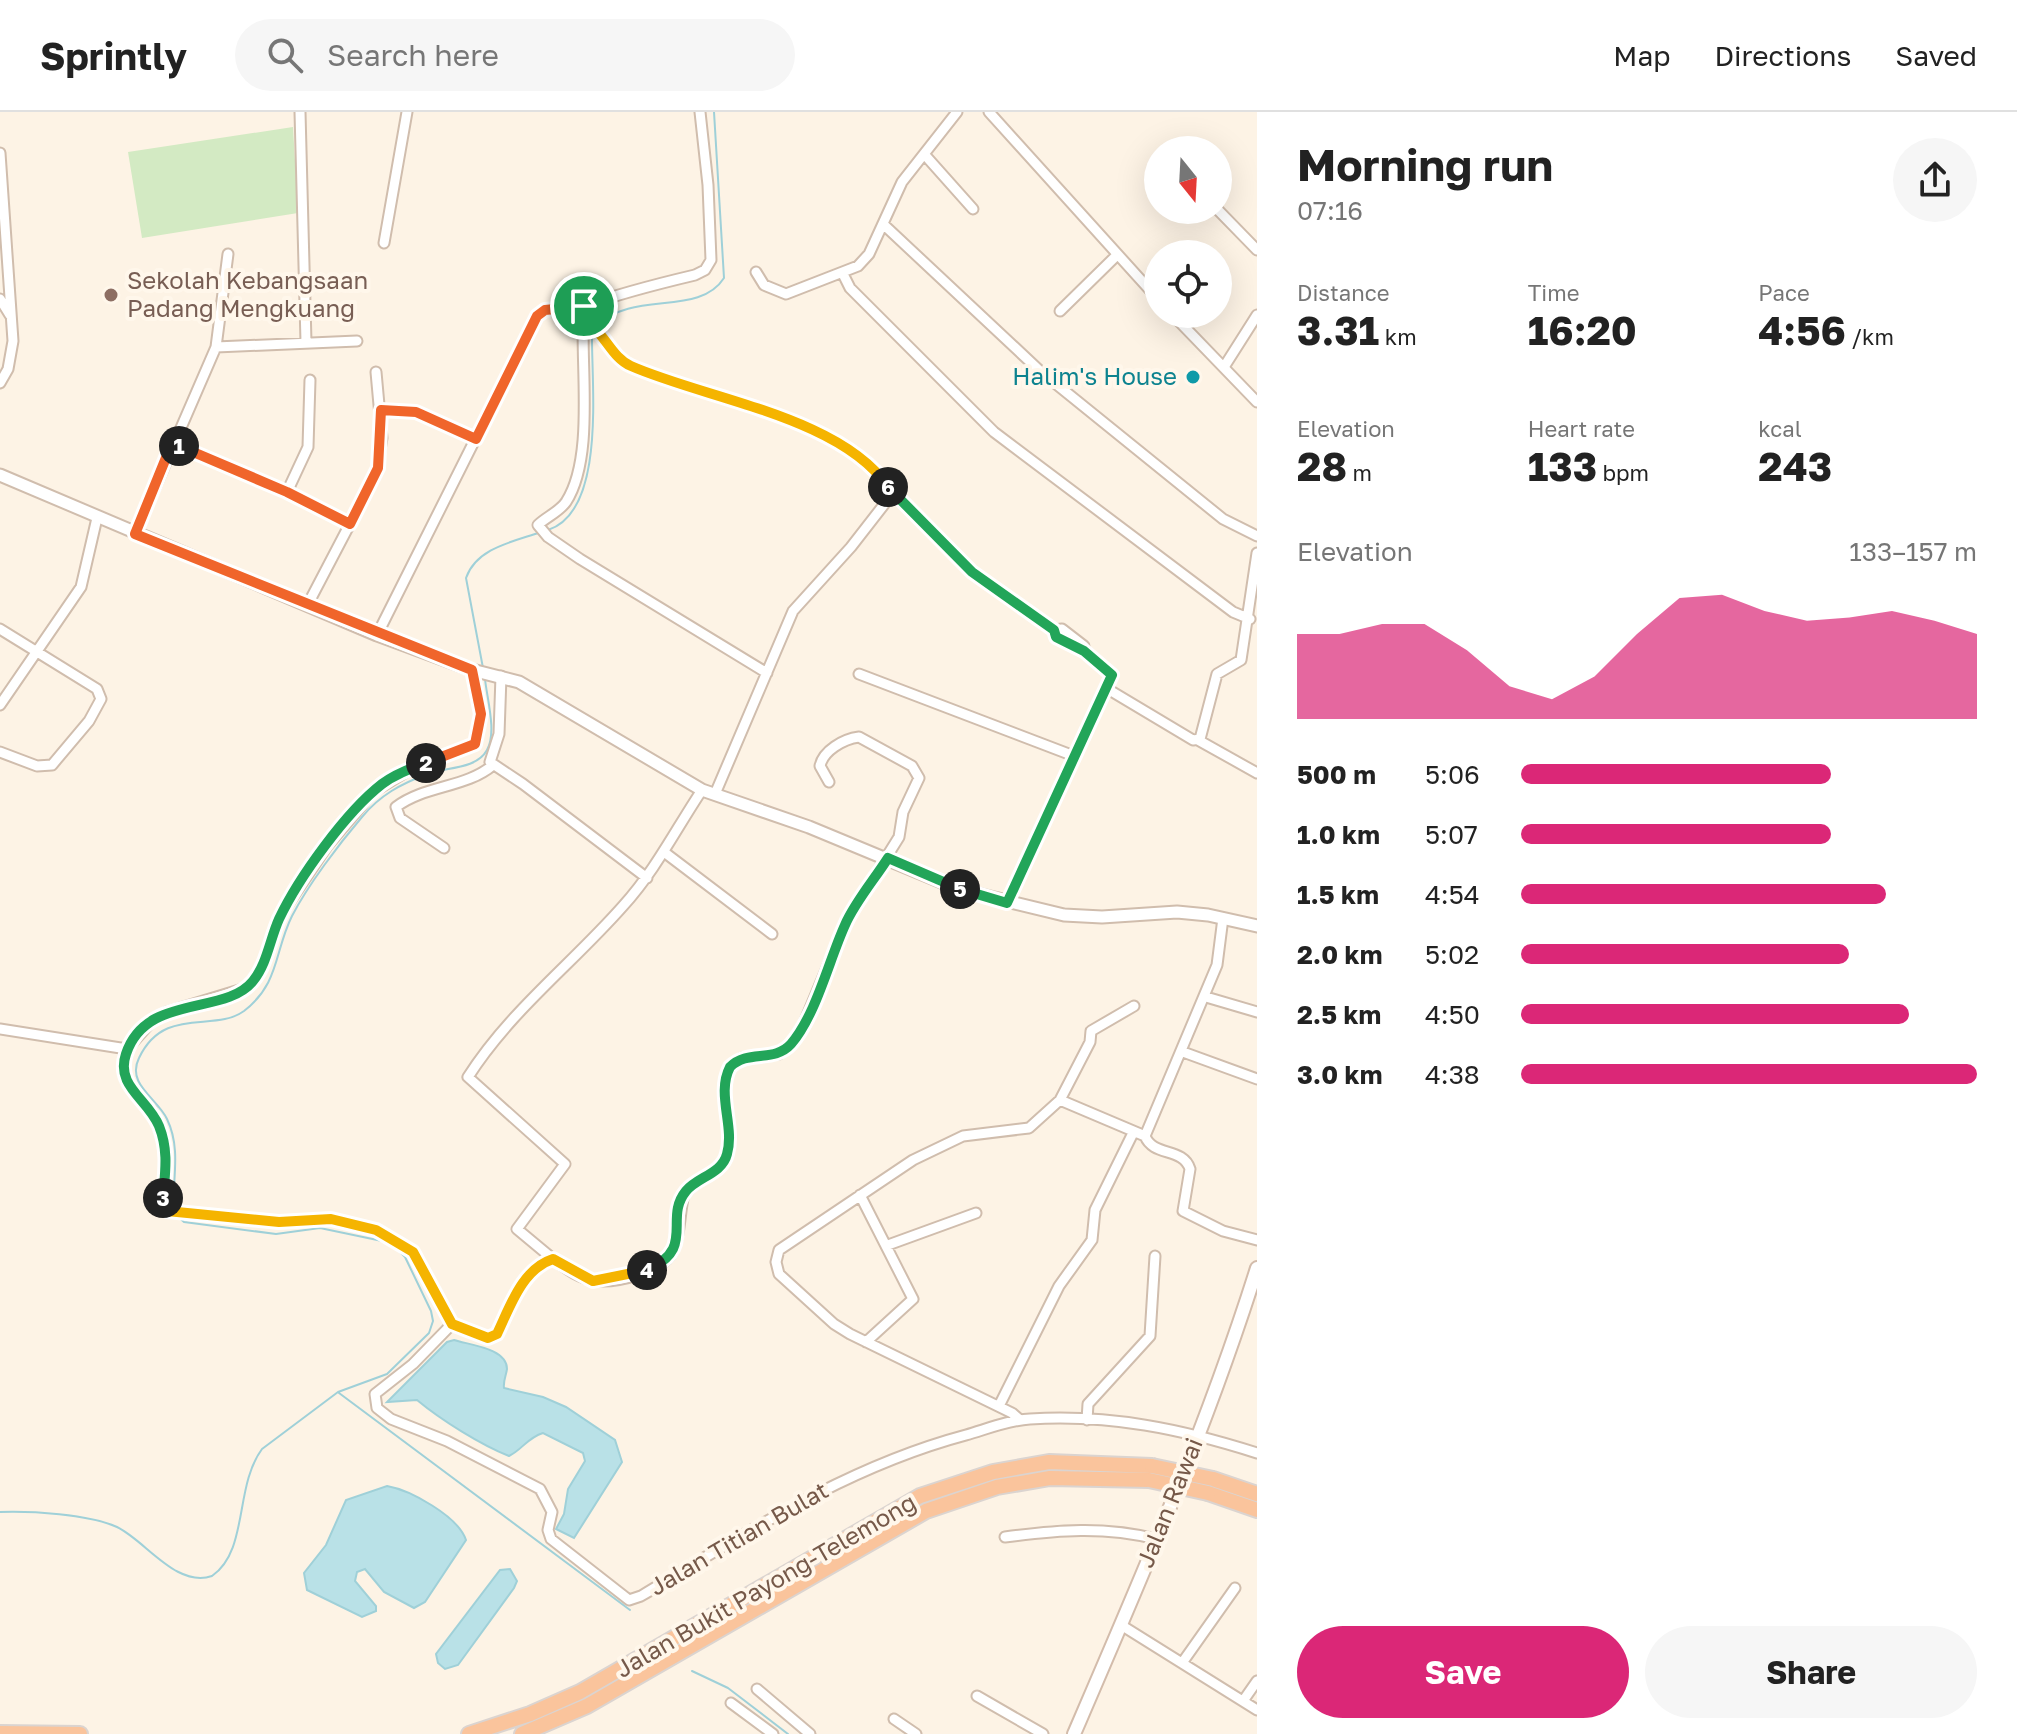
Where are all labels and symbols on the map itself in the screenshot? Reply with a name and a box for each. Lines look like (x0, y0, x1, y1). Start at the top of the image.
north arrow (1144, 136, 1232, 224)
place label: Sekolah Kebangsaan Padang Mengkuang (127, 265, 368, 322)
pin (550, 272, 618, 340)
marker: Sekolah Kebangsaan Padang Mengkuang (102, 286, 120, 304)
place label: Halim's House (1012, 361, 1177, 390)
marker: Halim's House (1184, 368, 1202, 386)
pin: 1 (159, 426, 199, 466)
pin: 6 (868, 467, 908, 507)
pin: 2 (406, 743, 446, 783)
pin: 5 (940, 869, 980, 909)
pin: 3 (143, 1178, 183, 1218)
pin: 4 (627, 1250, 667, 1290)
street label: Jalan Rawai (1129, 1433, 1208, 1571)
street label: Jalan Titian Bulat (644, 1475, 833, 1601)
street label: Jalan Bukit Payong-Telemong (610, 1487, 921, 1683)

